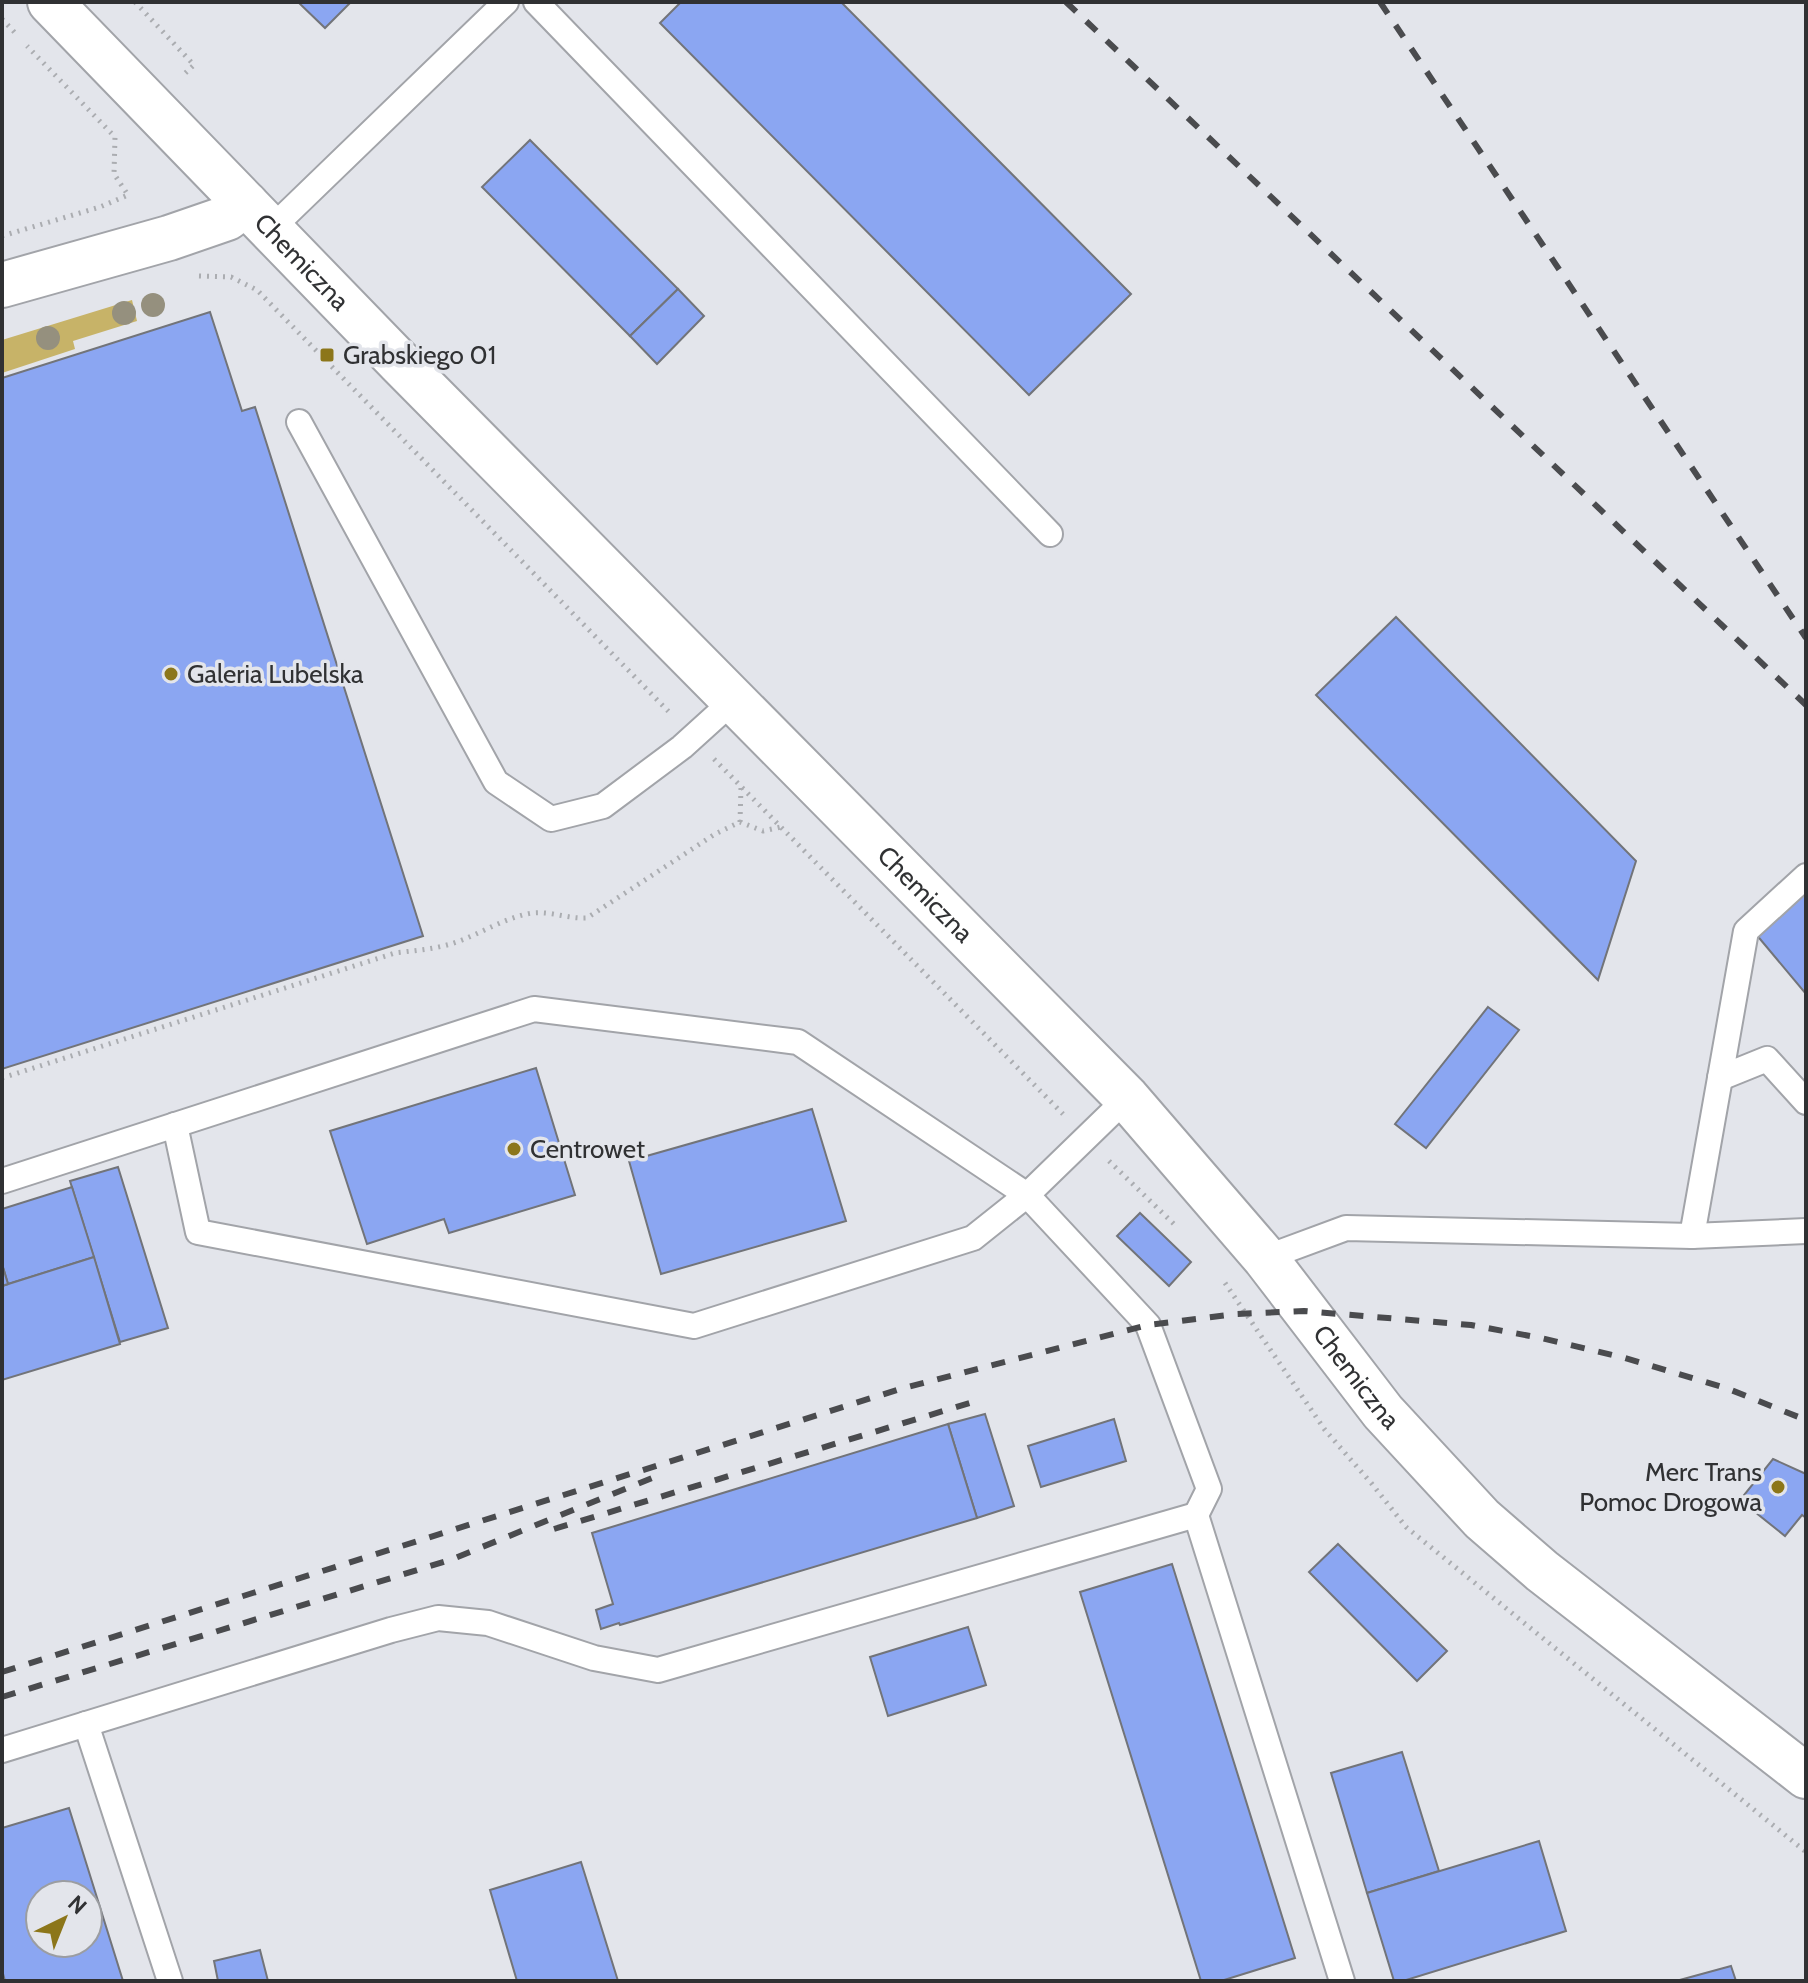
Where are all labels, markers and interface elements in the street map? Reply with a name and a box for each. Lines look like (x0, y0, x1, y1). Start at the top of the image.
street label: Chemiczna (248, 207, 357, 318)
place label: Grabskiego 01 (343, 339, 496, 371)
marker: Grabskiego 01 (318, 346, 336, 364)
place label: Galeria Lubelska (187, 658, 364, 690)
marker: Galeria Lubelska (162, 665, 180, 683)
street label: Chemiczna (871, 839, 980, 950)
place label: Centrowet (530, 1133, 645, 1165)
marker: Centrowet (505, 1140, 523, 1158)
street label: Chemiczna (1306, 1319, 1407, 1436)
place label: Merc Trans Pomoc Drogowa (1579, 1456, 1763, 1518)
marker: Merc Trans Pomoc Drogowa (1769, 1478, 1787, 1496)
north arrow (24, 1879, 104, 1959)
text: N (62, 1890, 92, 1920)

